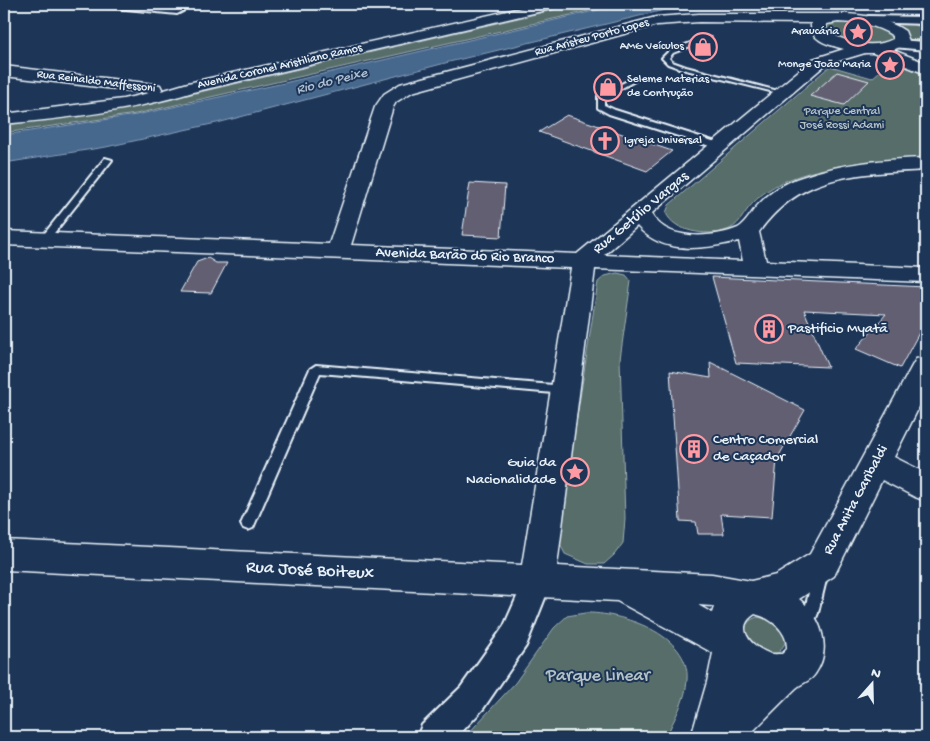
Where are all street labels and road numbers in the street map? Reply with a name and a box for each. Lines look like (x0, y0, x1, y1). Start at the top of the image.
street label: Rua Aristeu Porto Lopes (533, 16, 651, 60)
street label: Avenida Coronel Aristiliano Ramos (196, 41, 364, 93)
street label: Rua Reinaldo Maffessoni (36, 68, 157, 96)
street label: Rua Getúlio Vargas (589, 167, 693, 258)
street label: Avenida Barão do Rio Branco (375, 244, 555, 268)
street label: Rua Anita Garibaldi (819, 442, 893, 558)
street label: Rua José Boiteux (245, 557, 375, 585)

